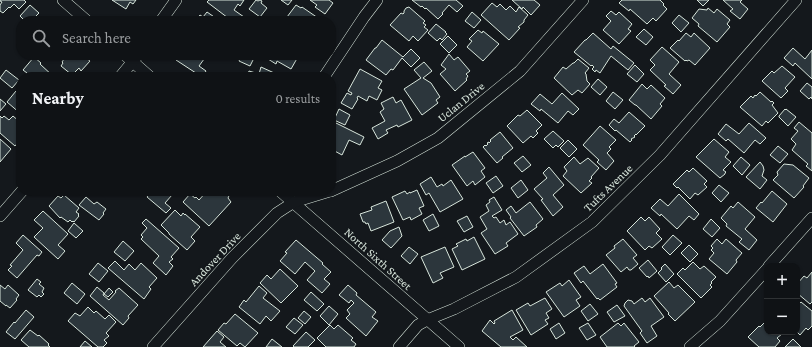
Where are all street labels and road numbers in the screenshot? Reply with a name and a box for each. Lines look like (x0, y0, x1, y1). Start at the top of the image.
street label: Uclan Drive (435, 79, 487, 125)
street label: Tufts Avenue (581, 161, 635, 215)
street label: North Sixth Street (341, 225, 415, 294)
street label: Andover Drive (186, 229, 244, 289)

